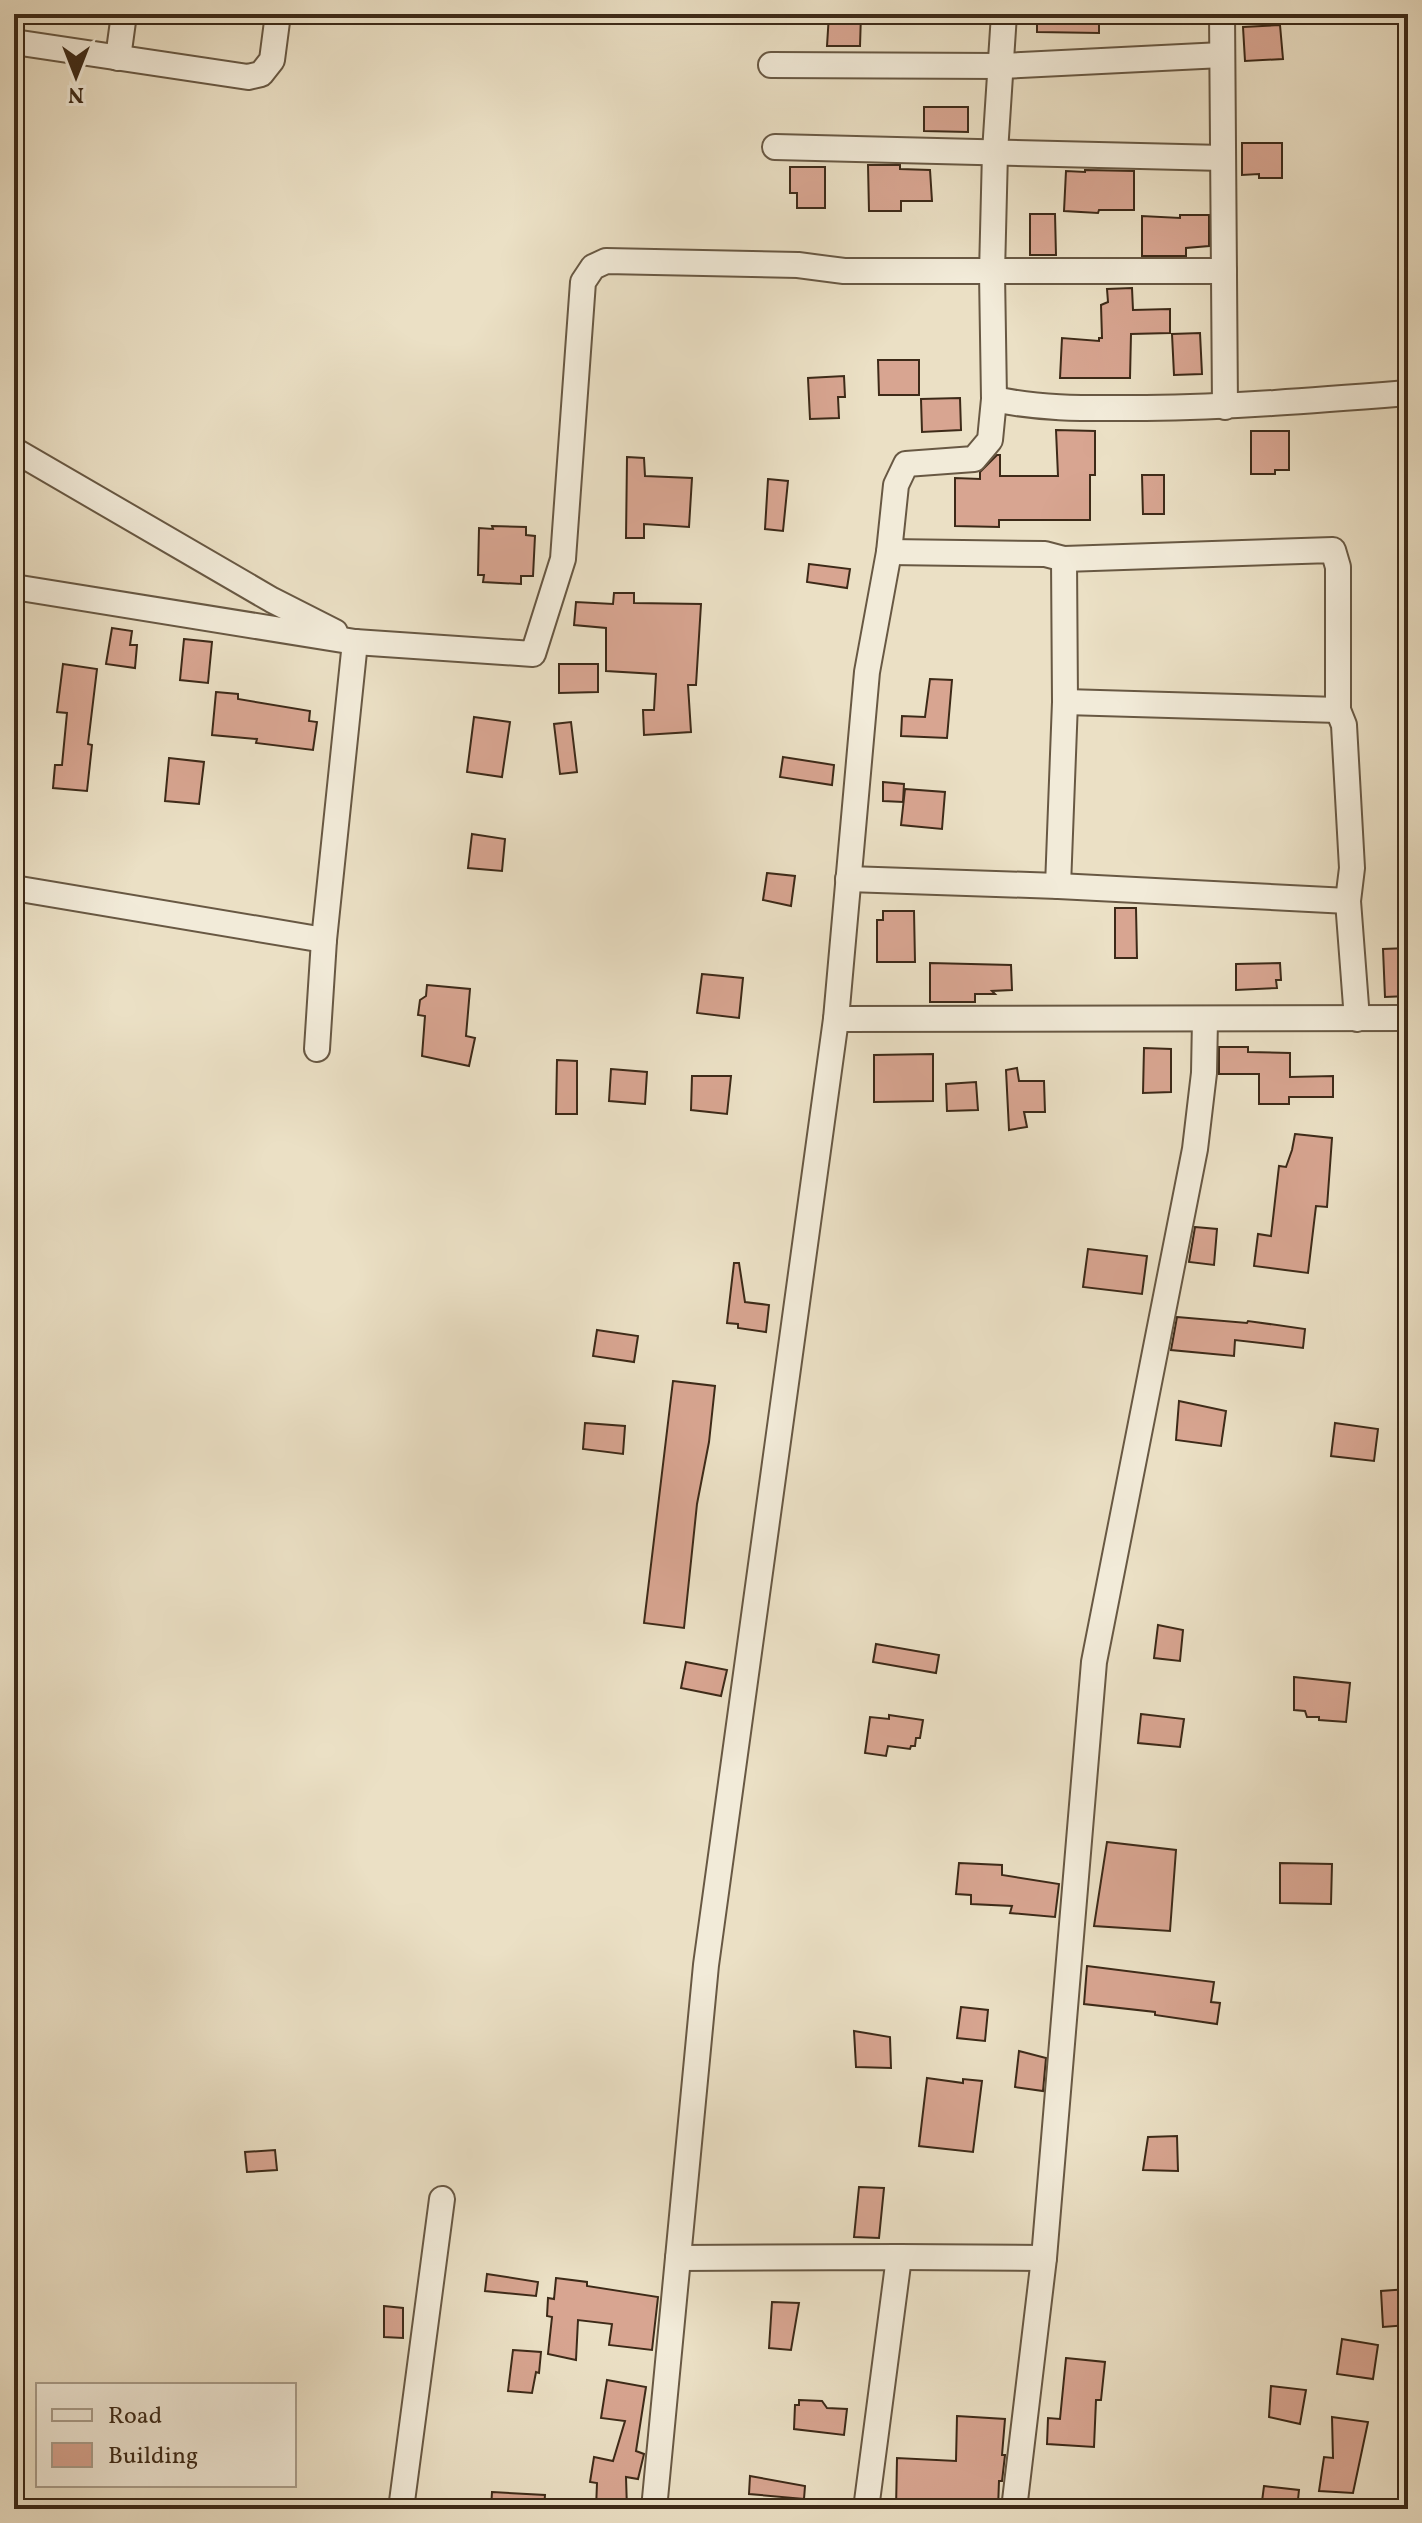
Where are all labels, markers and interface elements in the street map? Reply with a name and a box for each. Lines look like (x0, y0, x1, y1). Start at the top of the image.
north arrow (36, 36, 116, 116)
text: N (68, 78, 84, 109)
legend (36, 2383, 296, 2487)
text: Road (108, 2400, 162, 2434)
text: Building (108, 2440, 198, 2474)

